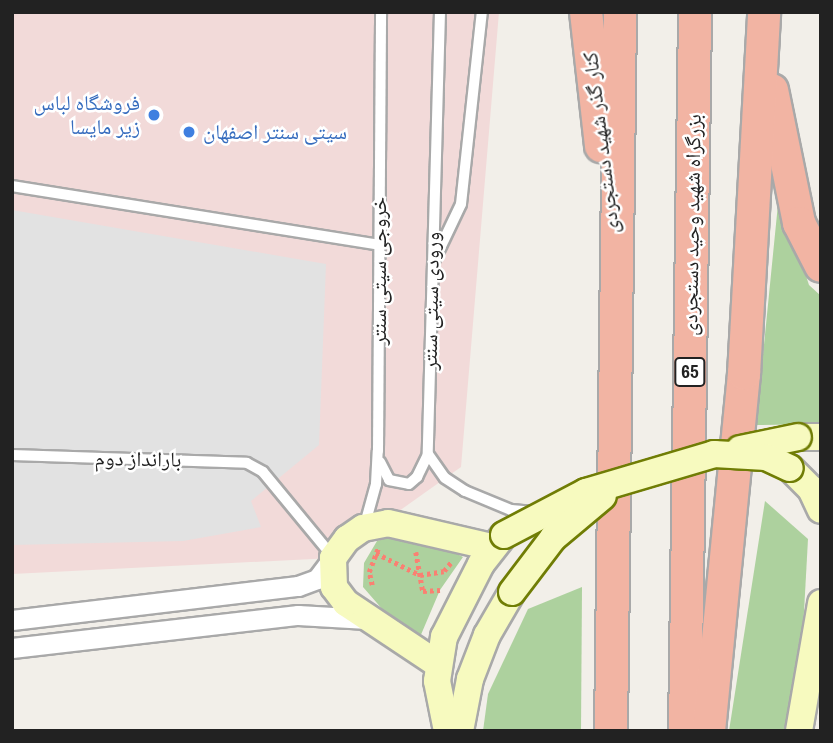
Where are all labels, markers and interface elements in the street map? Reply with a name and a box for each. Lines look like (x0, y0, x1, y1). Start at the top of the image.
street label: کنار گذر شهید دستجردی (577, 51, 625, 235)
place label: فروشگاه لباس زیر مایسا (34, 90, 140, 140)
marker: فروشگاه لباس زیر مایسا (146, 107, 162, 123)
street label: بزرگراه شهید وحید دستجردی (677, 114, 707, 336)
place label: سیتی سنتر اصفهان (203, 119, 347, 145)
marker: سیتی سنتر اصفهان (181, 124, 197, 140)
street label: خروجی سیتی سنتر (366, 197, 392, 345)
street label: ورودی سیتی سنتر (417, 232, 445, 370)
road number: 65 (674, 356, 706, 388)
street label: بارانداز دوم (94, 446, 182, 472)

